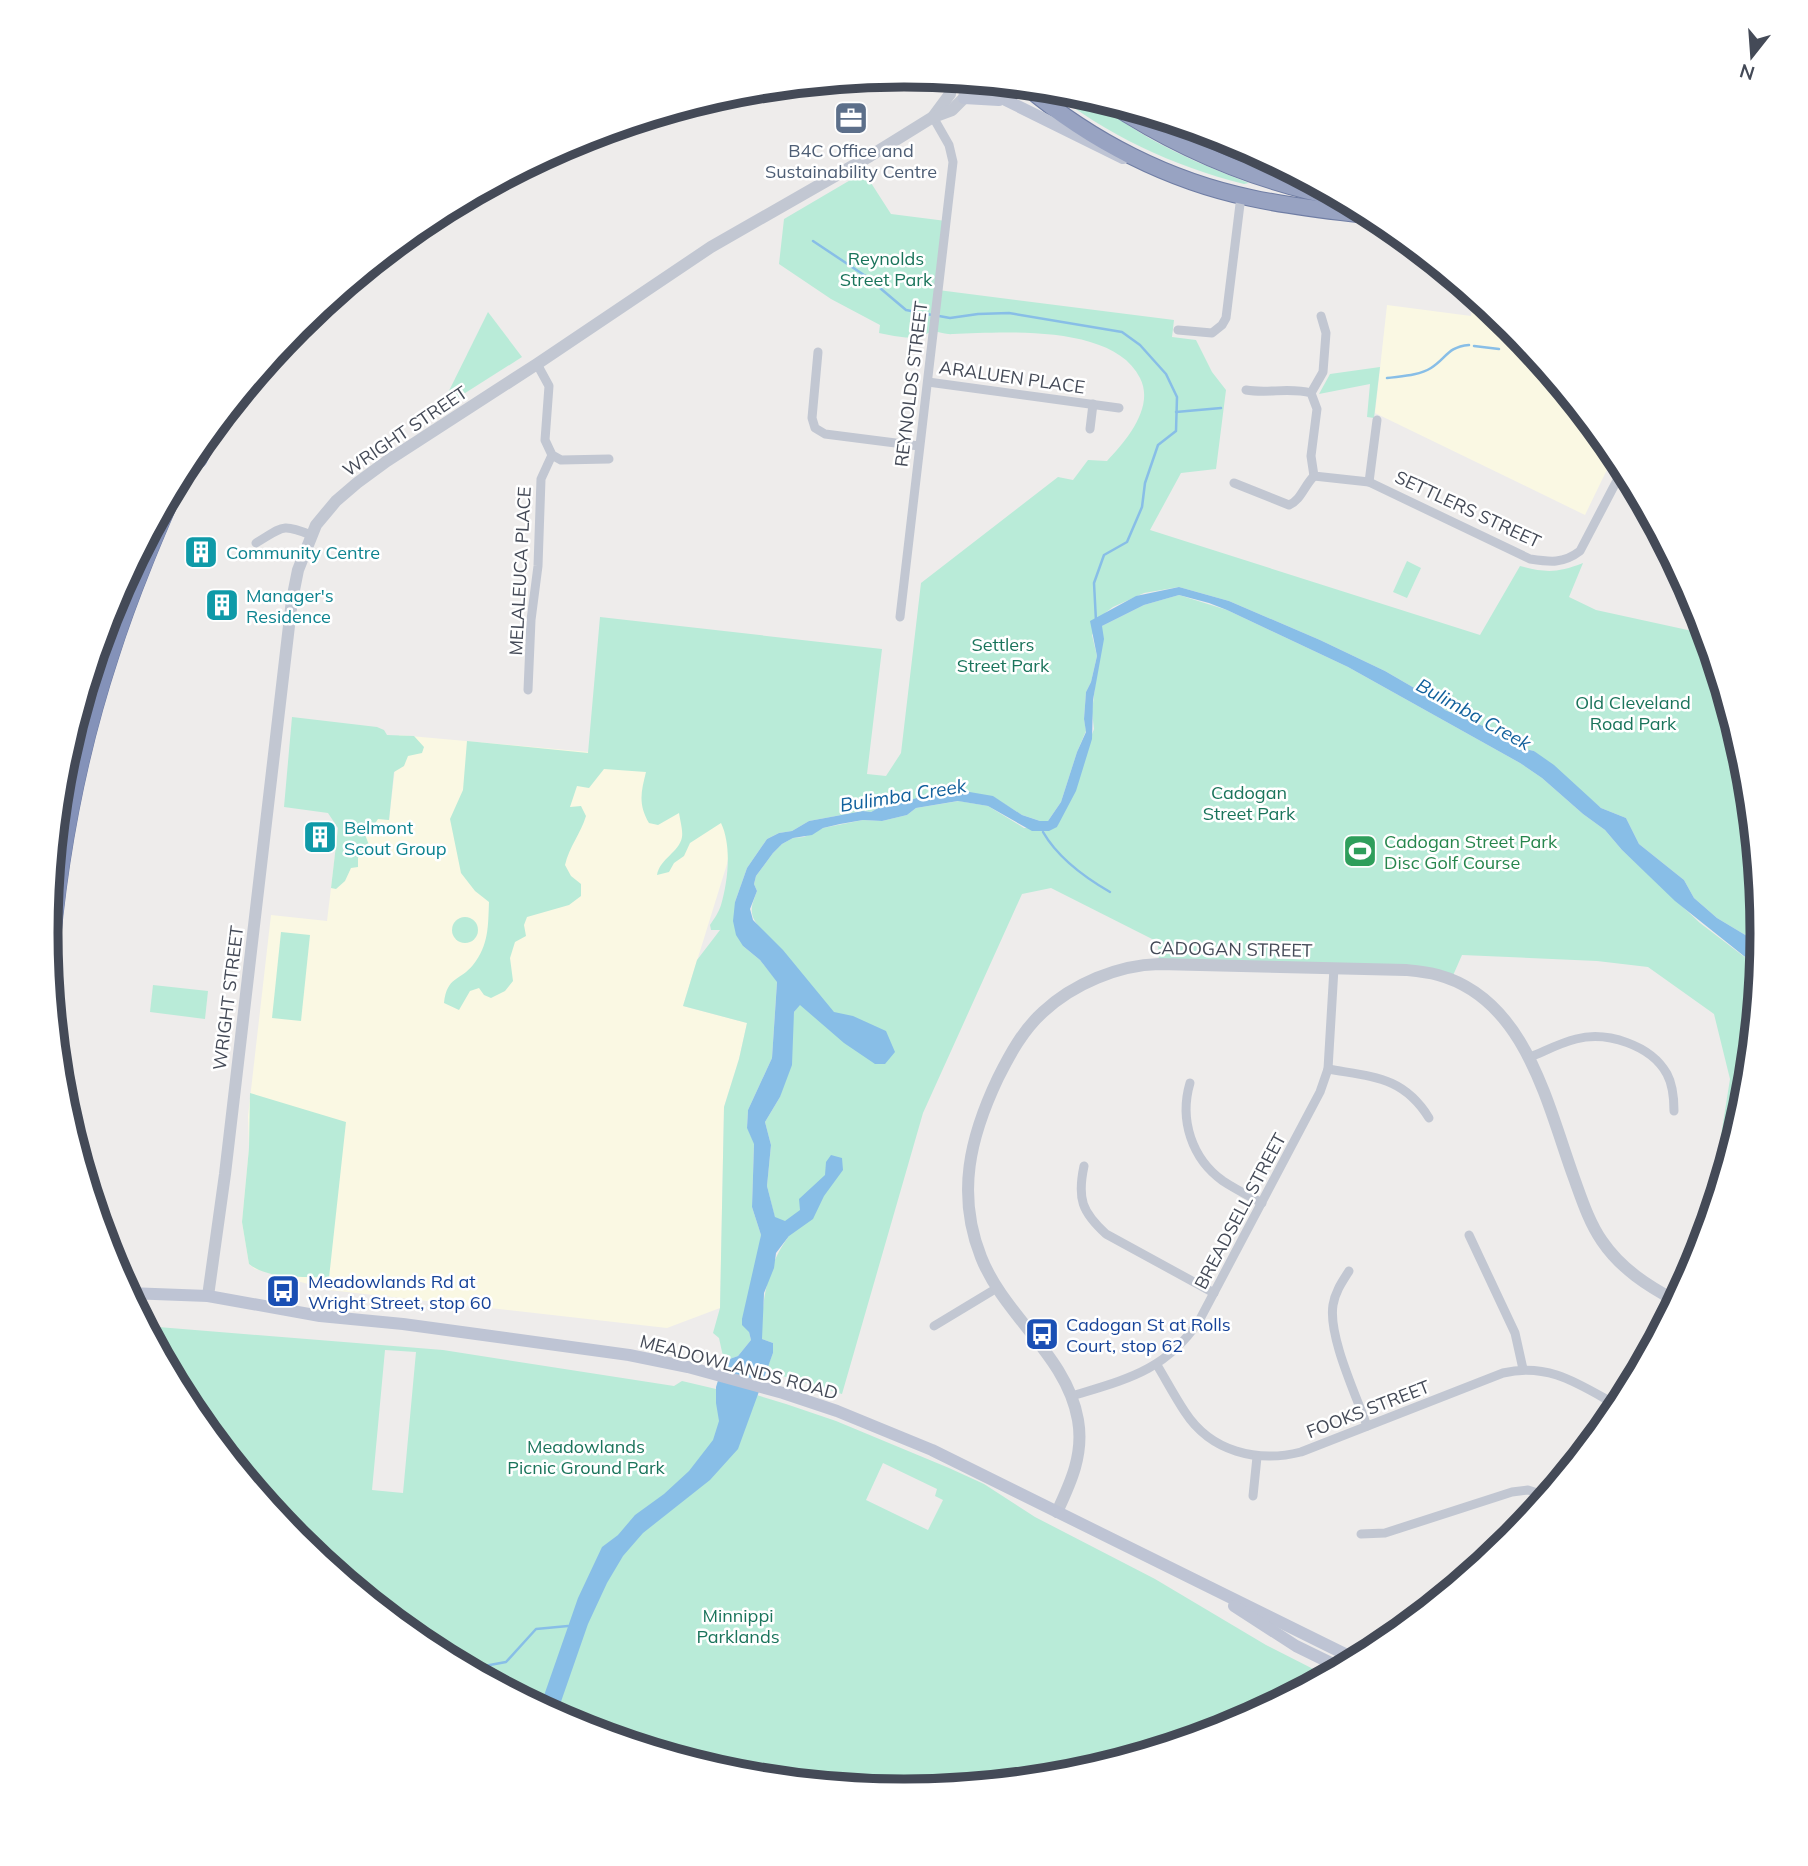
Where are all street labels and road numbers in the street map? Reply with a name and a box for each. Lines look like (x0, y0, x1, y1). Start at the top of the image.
street label: REYNOLDS STREET (889, 300, 933, 468)
street label: ARALUEN PLACE (938, 355, 1086, 399)
street label: WRIGHT STREET (338, 381, 472, 481)
street label: SETTLERS STREET (1391, 465, 1545, 553)
street label: MELALEUCA PLACE (504, 486, 536, 656)
street label: WRIGHT STREET (208, 924, 248, 1072)
street label: CADOGAN STREET (1149, 936, 1313, 962)
street label: BREADSELL STREET (1189, 1129, 1291, 1293)
street label: MEADOWLANDS ROAD (637, 1329, 841, 1405)
street label: FOOKS STREET (1303, 1375, 1433, 1443)

